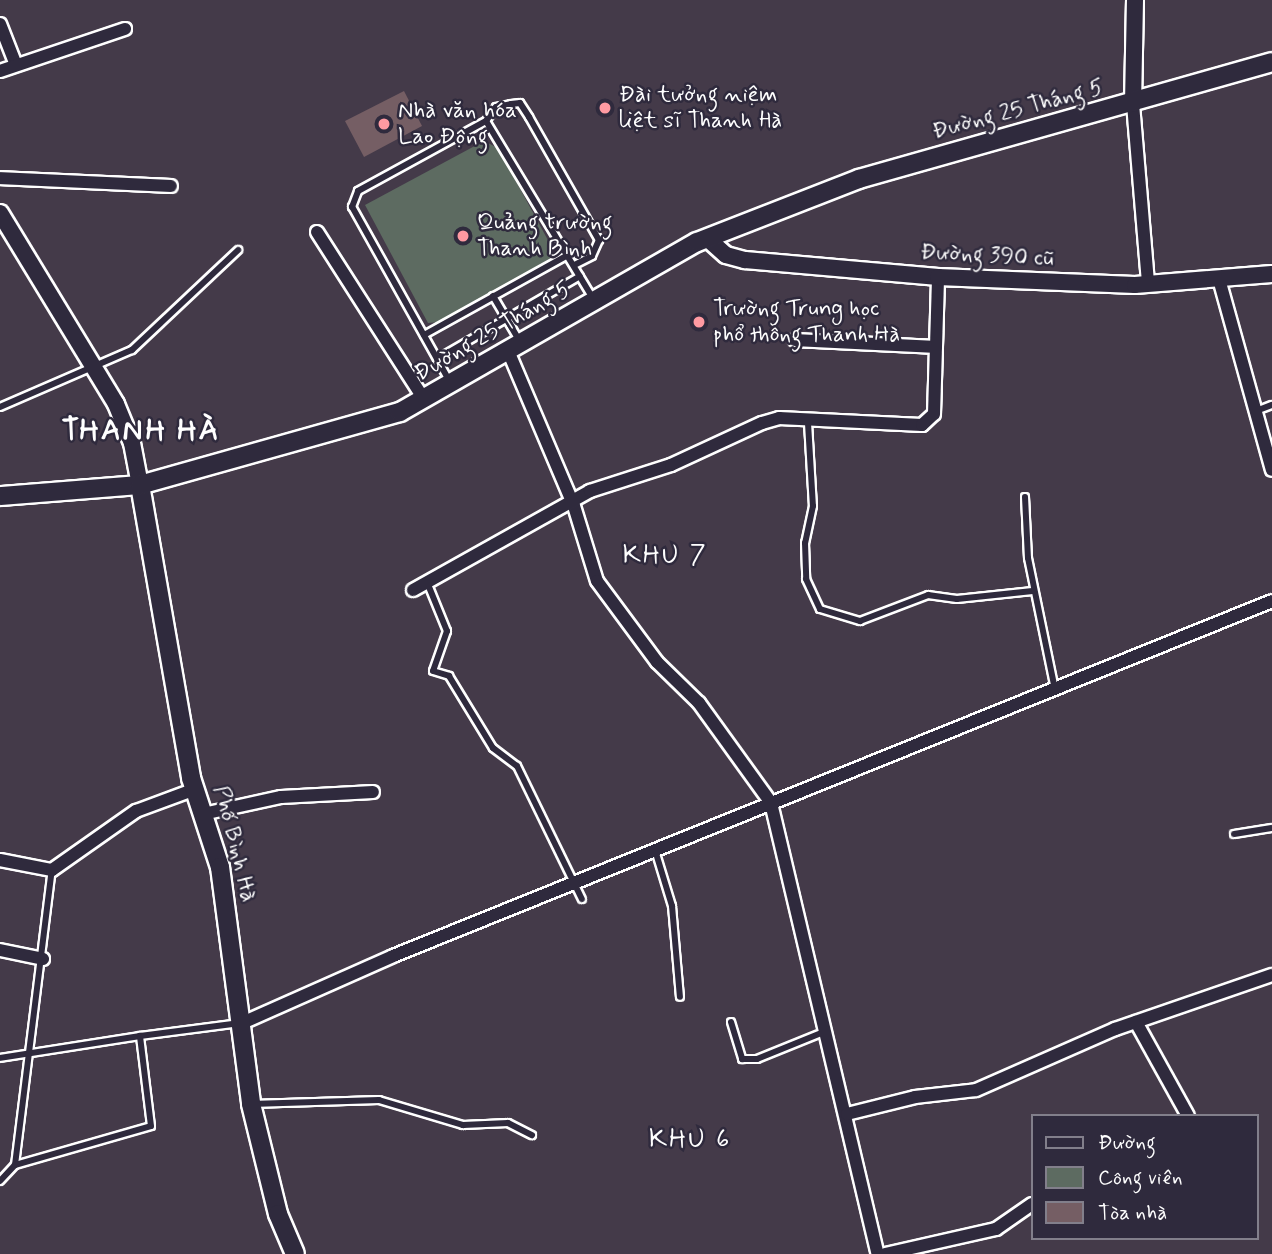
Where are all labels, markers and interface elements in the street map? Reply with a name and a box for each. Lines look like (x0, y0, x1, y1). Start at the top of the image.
street label: Đường 25 Tháng 5 (929, 74, 1107, 146)
place label: Đài tưởng niệm liệt sĩ Thanh Hà (619, 81, 784, 135)
place label: Nhà văn hóa Lao Động (398, 97, 516, 151)
marker: Đài tưởng niệm liệt sĩ Thanh Hà (597, 100, 613, 116)
marker: Nhà văn hóa Lao Động (376, 116, 392, 132)
place label: Quảng trường Thanh Bình (477, 209, 615, 263)
marker: Quảng trường Thanh Bình (455, 228, 471, 244)
street label: Đường 390 cũ (920, 239, 1054, 273)
street label: Đường 25 Tháng 5 (410, 276, 576, 388)
place label: Trường Trung học phổ thông Thanh Hà (713, 295, 905, 349)
marker: Trường Trung học phổ thông Thanh Hà (691, 314, 707, 330)
district label: THANH HÀ (65, 413, 217, 449)
district label: KHU 7 (624, 541, 706, 573)
street label: Phố Bình Hà (206, 783, 262, 905)
legend (1030, 1114, 1258, 1240)
district label: KHU 6 (651, 1125, 729, 1157)
text: Đường (1098, 1129, 1156, 1157)
text: Công viên (1098, 1164, 1183, 1192)
text: Tòa nhà (1098, 1199, 1167, 1227)

